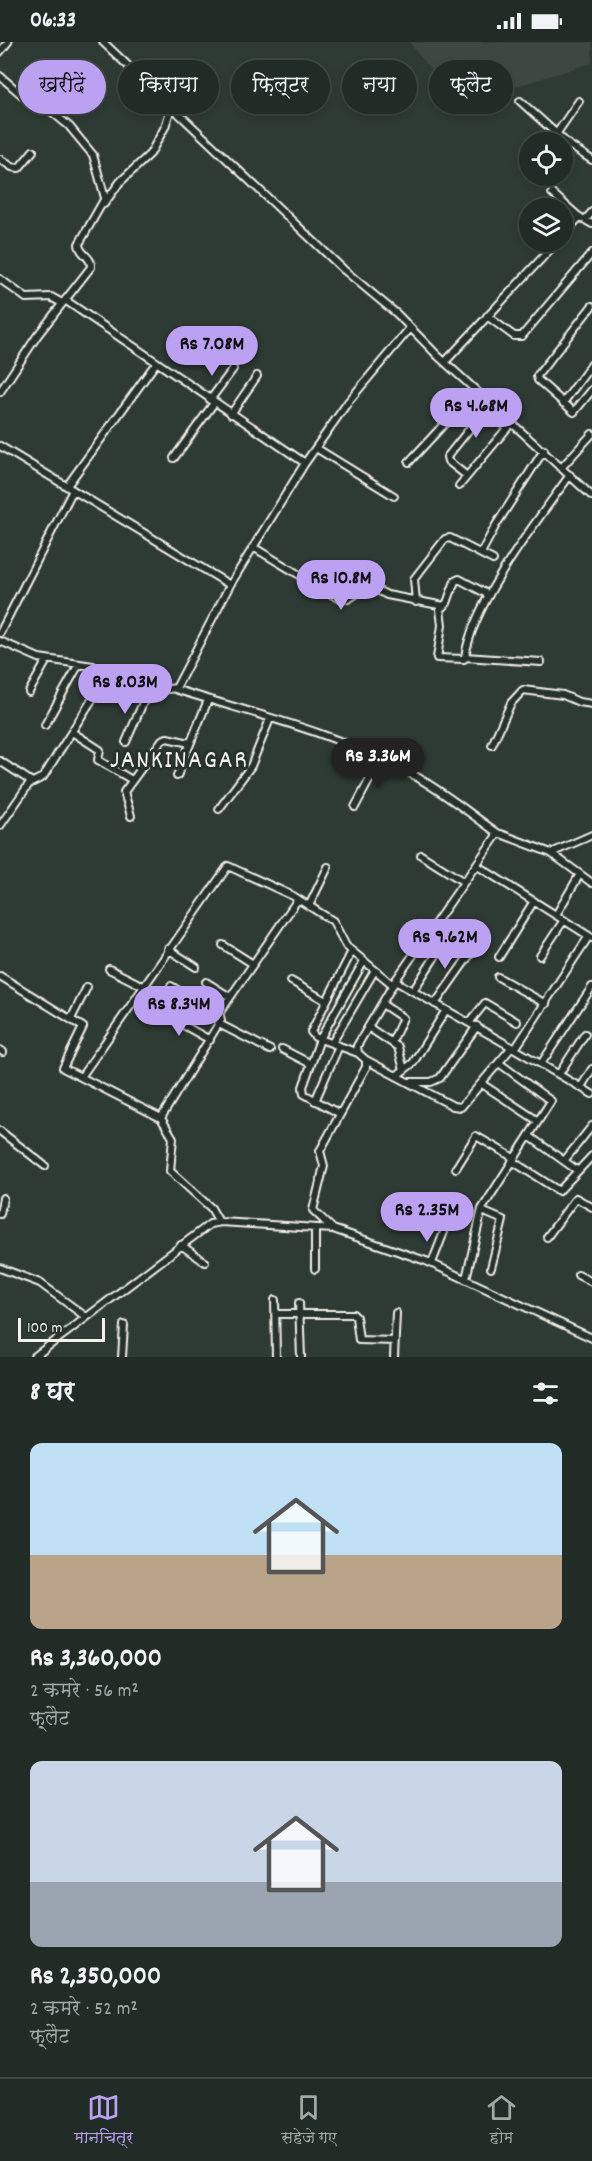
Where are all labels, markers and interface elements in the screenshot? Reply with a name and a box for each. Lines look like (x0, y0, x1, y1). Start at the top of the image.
text: 06:33 (30, 6, 76, 37)
chip: खरीदें (18, 60, 106, 114)
chip: किराया (118, 60, 219, 114)
chip: फ़िल्टर (231, 60, 330, 114)
chip: नया (342, 60, 417, 114)
chip: फ़्लैट (429, 60, 513, 114)
map controls (519, 132, 573, 252)
button: locate (519, 132, 573, 186)
button: layers (519, 198, 573, 252)
pin: Rs 7.08M (150, 326, 274, 377)
text: Rs 7.08M (180, 331, 244, 359)
pin: Rs 4.68M (414, 388, 538, 439)
text: Rs 4.68M (444, 393, 508, 421)
pin: Rs 10.8M (279, 560, 403, 611)
text: Rs 10.8M (310, 565, 372, 593)
pin: Rs 8.03M (63, 664, 187, 715)
text: Rs 8.03M (92, 669, 158, 697)
pin: Rs 3.36M (316, 738, 440, 789)
district label: JANKINAGAR (110, 743, 248, 780)
text: Rs 3.36M (345, 743, 411, 771)
pin: Rs 9.62M (383, 919, 507, 970)
text: Rs 9.62M (412, 924, 478, 952)
pin: Rs 8.34M (117, 986, 241, 1037)
text: Rs 8.34M (148, 991, 210, 1019)
pin: Rs 2.35M (365, 1192, 489, 1243)
text: Rs 2.35M (395, 1197, 459, 1225)
scale bar (18, 1315, 105, 1342)
text: 100 m (27, 1317, 63, 1340)
text: 8 घर (30, 1375, 74, 1412)
icon: filters (529, 1377, 562, 1410)
icon: home (242, 1482, 350, 1590)
text: Rs 3,360,000 (30, 1641, 162, 1678)
text: 2 कमरे · 56 m² (30, 1678, 139, 1706)
text: फ़्लैट (30, 1706, 70, 1734)
icon: home (242, 1800, 350, 1908)
text: Rs 2,350,000 (30, 1959, 161, 1996)
text: 2 कमरे · 52 m² (30, 1996, 138, 2024)
text: फ़्लैट (30, 2024, 70, 2052)
tab: मानचित्र (74, 2091, 133, 2150)
tab: सहेजे गए (281, 2091, 337, 2150)
tab: होम (485, 2091, 518, 2150)

